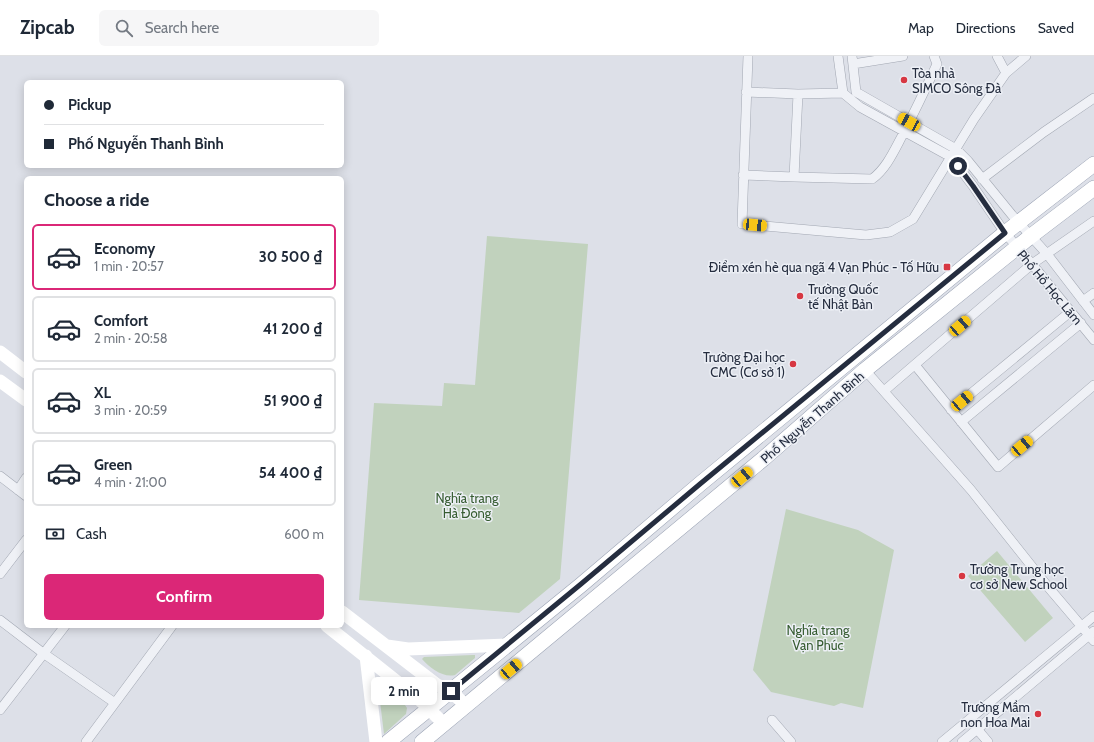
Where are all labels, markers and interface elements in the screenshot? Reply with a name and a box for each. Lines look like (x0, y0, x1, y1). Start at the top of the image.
search box (99, 10, 379, 46)
text: Zipcab (20, 16, 75, 39)
icon: search (113, 17, 135, 39)
text: Search here (145, 19, 219, 37)
text: Map (908, 19, 934, 37)
text: Directions (956, 19, 1016, 37)
text: Saved (1038, 19, 1074, 37)
place label: Tòa nhà SIMCO Sông Đà (912, 65, 1002, 96)
marker: Tòa nhà SIMCO Sông Đà (899, 75, 909, 85)
text: Pickup (68, 96, 111, 114)
car (896, 111, 922, 133)
text: Phố Nguyễn Thanh Bình (68, 135, 224, 153)
route start (949, 157, 967, 175)
text: Choose a ride (44, 189, 149, 211)
car (743, 218, 767, 232)
icon: car (46, 239, 82, 275)
text: Economy (94, 240, 155, 258)
street label: Phố Hồ Học Lãm (1014, 246, 1086, 328)
text: 30 500 ₫ (259, 248, 322, 266)
text: 1 min · 20:57 (94, 258, 164, 274)
place label: Điểm xén hè qua ngã 4 Vạn Phúc - Tố Hữu (709, 259, 939, 275)
marker: Điểm xén hè qua ngã 4 Vạn Phúc - Tố Hữu (942, 262, 952, 272)
place label: Trường Quốc tế Nhật Bản (808, 281, 878, 312)
marker: Trường Quốc tế Nhật Bản (795, 291, 805, 301)
icon: car (46, 311, 82, 347)
text: Comfort (94, 312, 148, 330)
car (947, 314, 973, 338)
text: 41 200 ₫ (263, 320, 322, 338)
text: 2 min · 20:58 (94, 330, 168, 346)
place label: Trường Đại học CMC (Cơ sở 1) (703, 349, 785, 380)
marker: Trường Đại học CMC (Cơ sở 1) (788, 359, 798, 369)
street label: Phố Nguyễn Thanh Bình (757, 368, 867, 466)
icon: car (46, 383, 82, 419)
text: XL (94, 384, 111, 402)
car (949, 389, 975, 413)
text: 51 900 ₫ (263, 392, 322, 410)
text: 3 min · 20:59 (94, 402, 167, 418)
car (1009, 434, 1035, 458)
icon: car (46, 455, 82, 491)
text: Green (94, 456, 132, 474)
text: 54 400 ₫ (259, 464, 322, 482)
car (729, 465, 755, 489)
text: 4 min · 21:00 (94, 474, 167, 490)
park label: Nghĩa trang Hà Đông (436, 490, 499, 521)
icon: cash (44, 523, 66, 545)
text: Cash (76, 525, 107, 543)
text: 600 m (284, 526, 324, 542)
place label: Trường Trung học cơ sở New School (970, 561, 1067, 592)
marker: Trường Trung học cơ sở New School (957, 571, 967, 581)
button: Confirm (44, 574, 324, 620)
park label: Nghĩa trang Vạn Phúc (787, 622, 850, 653)
car (498, 657, 524, 681)
callout: 2 min (371, 677, 437, 705)
route end (442, 682, 460, 700)
text: 2 min (388, 683, 420, 699)
place label: Trường Mầm non Hoa Mai (961, 699, 1030, 730)
marker: Trường Mầm non Hoa Mai (1033, 709, 1043, 719)

